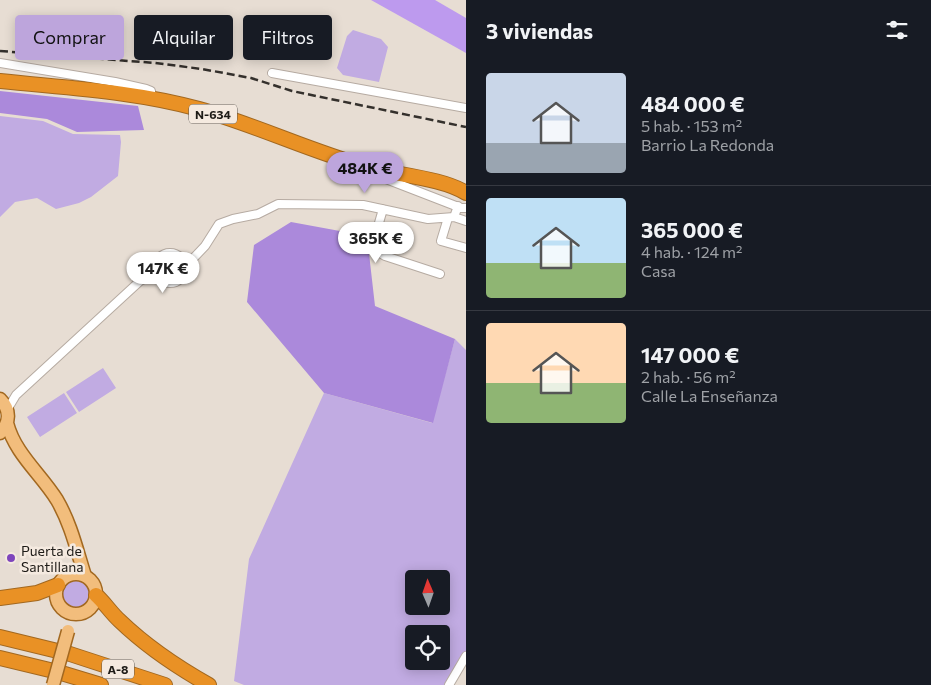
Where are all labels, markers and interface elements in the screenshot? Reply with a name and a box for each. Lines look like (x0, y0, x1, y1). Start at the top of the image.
chip: Comprar (15, 15, 124, 60)
chip: Alquilar (134, 15, 233, 60)
chip: Filtros (243, 15, 332, 60)
icon: filters (883, 16, 911, 44)
text: 3 viviendas (486, 18, 593, 43)
text: 484 000 € (641, 91, 744, 116)
icon: home (526, 93, 586, 153)
road number: N-634 (189, 105, 237, 124)
text: 5 hab. · 153 m² (641, 116, 742, 135)
text: Barrio La Redonda (641, 135, 774, 154)
pin: 484K € (324, 152, 406, 194)
text: 484K € (337, 158, 393, 177)
text: 365 000 € (641, 217, 743, 242)
icon: home (526, 218, 586, 278)
pin: 365K € (335, 222, 417, 264)
text: 365K € (349, 228, 403, 247)
text: 4 hab. · 124 m² (641, 242, 742, 261)
pin: 147K € (122, 252, 204, 294)
text: 147K € (137, 258, 189, 277)
text: Casa (641, 261, 676, 280)
text: 147 000 € (641, 342, 739, 367)
icon: home (526, 343, 586, 403)
text: 2 hab. · 56 m² (641, 367, 736, 386)
text: Calle La Enseñanza (641, 386, 778, 405)
place label: Puerta de Santillana (21, 542, 84, 575)
marker: Puerta de Santillana (5, 552, 17, 564)
north arrow (405, 570, 450, 615)
map controls (405, 570, 450, 670)
button: locate (405, 625, 450, 670)
road number: A-8 (102, 660, 134, 679)

